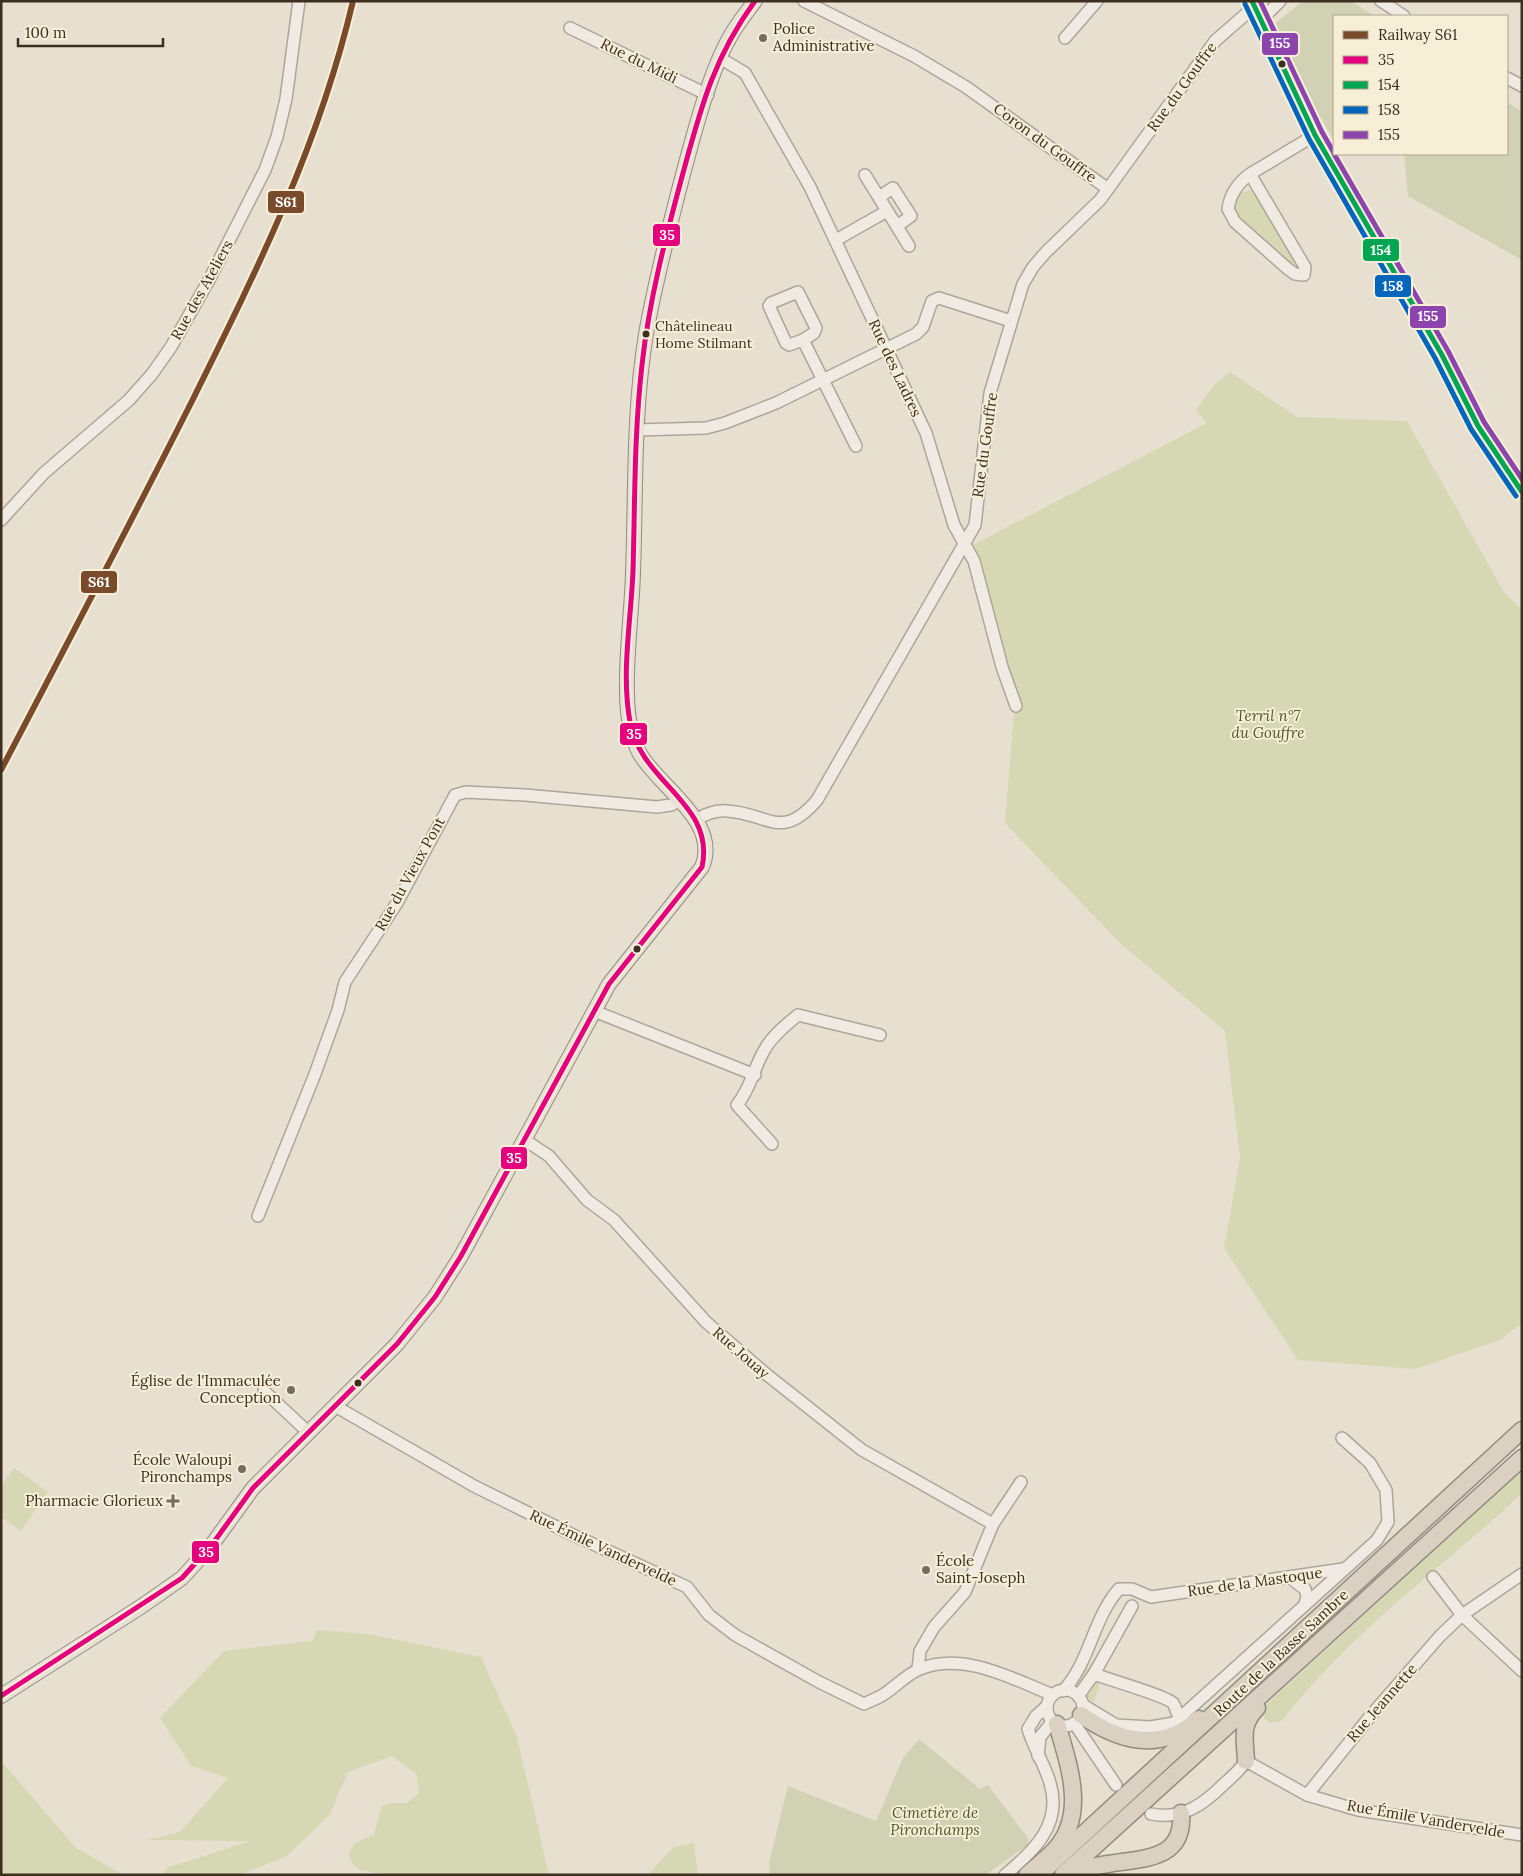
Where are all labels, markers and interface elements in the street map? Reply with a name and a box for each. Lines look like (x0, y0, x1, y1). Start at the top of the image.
scale bar (18, 15, 162, 47)
legend (1333, 15, 1508, 155)
place label: Police Administrative (772, 19, 875, 55)
text: 100 m (25, 23, 66, 42)
text: Railway S61 (1378, 25, 1457, 44)
marker: Police Administrative (757, 32, 769, 44)
line badge: 155 (1261, 32, 1299, 56)
street label: Rue du Midi (598, 34, 681, 87)
text: 155 (1270, 34, 1291, 52)
street label: Rue du Gouffre (1143, 38, 1221, 135)
text: 35 (1378, 50, 1395, 69)
unlabelled marker (1277, 59, 1287, 69)
text: 154 (1378, 75, 1400, 94)
street label: Coron du Gouffre (990, 99, 1101, 187)
text: 158 (1378, 100, 1400, 119)
text: 155 (1378, 125, 1400, 144)
line badge: S61 (267, 190, 305, 214)
text: S61 (275, 193, 297, 211)
line badge: 35 (652, 223, 681, 247)
text: 35 (659, 226, 675, 244)
street label: Rue des Ateliers (166, 236, 237, 343)
line badge: 154 (1362, 238, 1400, 262)
text: 154 (1370, 241, 1392, 259)
line badge: 158 (1374, 274, 1412, 298)
text: 158 (1382, 277, 1404, 295)
line badge: 155 (1409, 305, 1447, 329)
text: 155 (1418, 307, 1439, 325)
street label: Rue des Ladres (865, 316, 926, 420)
place label: Châtelineau Home Stilmant (655, 317, 753, 352)
marker: Châtelineau Home Stilmant (641, 329, 651, 339)
street label: Rue du Gouffre (968, 391, 1001, 499)
line badge: S61 (80, 570, 118, 594)
text: S61 (88, 573, 110, 591)
park label: Terril n°7 du Gouffre (1232, 706, 1304, 742)
line badge: 35 (619, 722, 648, 746)
text: 35 (626, 725, 642, 743)
street label: Rue du Vieux Pont (370, 813, 449, 934)
unlabelled marker (632, 944, 642, 954)
line badge: 35 (500, 1146, 528, 1170)
text: 35 (506, 1149, 522, 1167)
street label: Rue Jouay (709, 1323, 774, 1383)
place label: Église de l'Immaculée Conception (131, 1371, 281, 1407)
unlabelled marker (353, 1378, 363, 1388)
marker: Église de l'Immaculée Conception (285, 1384, 297, 1396)
place label: École Waloupi Pironchamps (133, 1450, 232, 1486)
marker: École Waloupi Pironchamps (236, 1463, 248, 1475)
place label: Pharmacie Glorieux (25, 1491, 163, 1510)
marker: Pharmacie Glorieux (167, 1495, 179, 1507)
street label: Rue Émile Vandervelde (527, 1505, 680, 1590)
line badge: 35 (191, 1540, 220, 1564)
text: 35 (198, 1543, 214, 1561)
place label: École Saint-Joseph (936, 1551, 1025, 1587)
street label: Rue de la Mastoque (1186, 1563, 1324, 1600)
marker: École Saint-Joseph (920, 1564, 932, 1576)
street label: Route de la Basse Sambre (1209, 1585, 1352, 1720)
street label: Rue Jeannette (1342, 1660, 1421, 1746)
street label: Rue Émile Vandervelde (1345, 1795, 1507, 1842)
park label: Cimetière de Pironchamps (890, 1803, 980, 1839)

